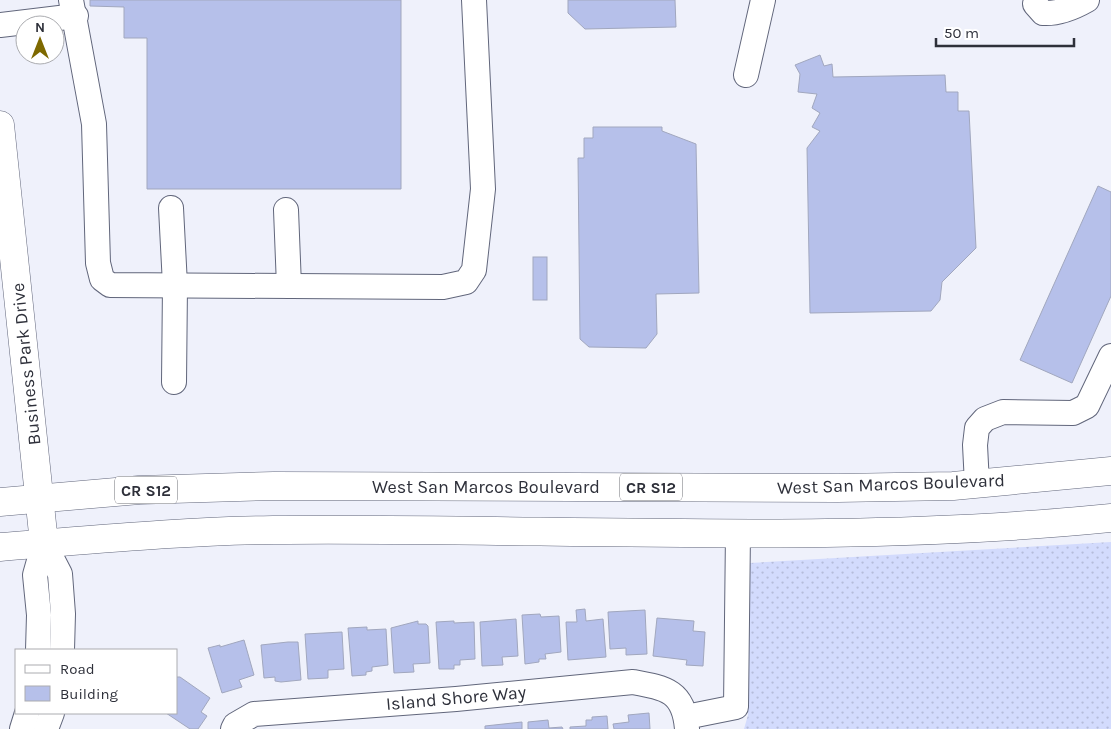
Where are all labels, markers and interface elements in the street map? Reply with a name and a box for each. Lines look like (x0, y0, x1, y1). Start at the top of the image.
north arrow (15, 15, 65, 65)
scale bar (936, 15, 1074, 47)
text: N (35, 19, 45, 36)
text: 50 m (944, 24, 979, 42)
street label: Business Park Drive (7, 282, 45, 446)
street label: West San Marcos Boulevard (777, 469, 1005, 499)
road number: CR S12 (620, 474, 682, 501)
road number: CR S12 (115, 476, 177, 504)
street label: West San Marcos Boulevard (372, 476, 600, 498)
legend (15, 649, 178, 714)
text: Road (60, 660, 95, 678)
street label: Island Shore Way (385, 681, 528, 715)
text: Building (60, 685, 118, 703)

